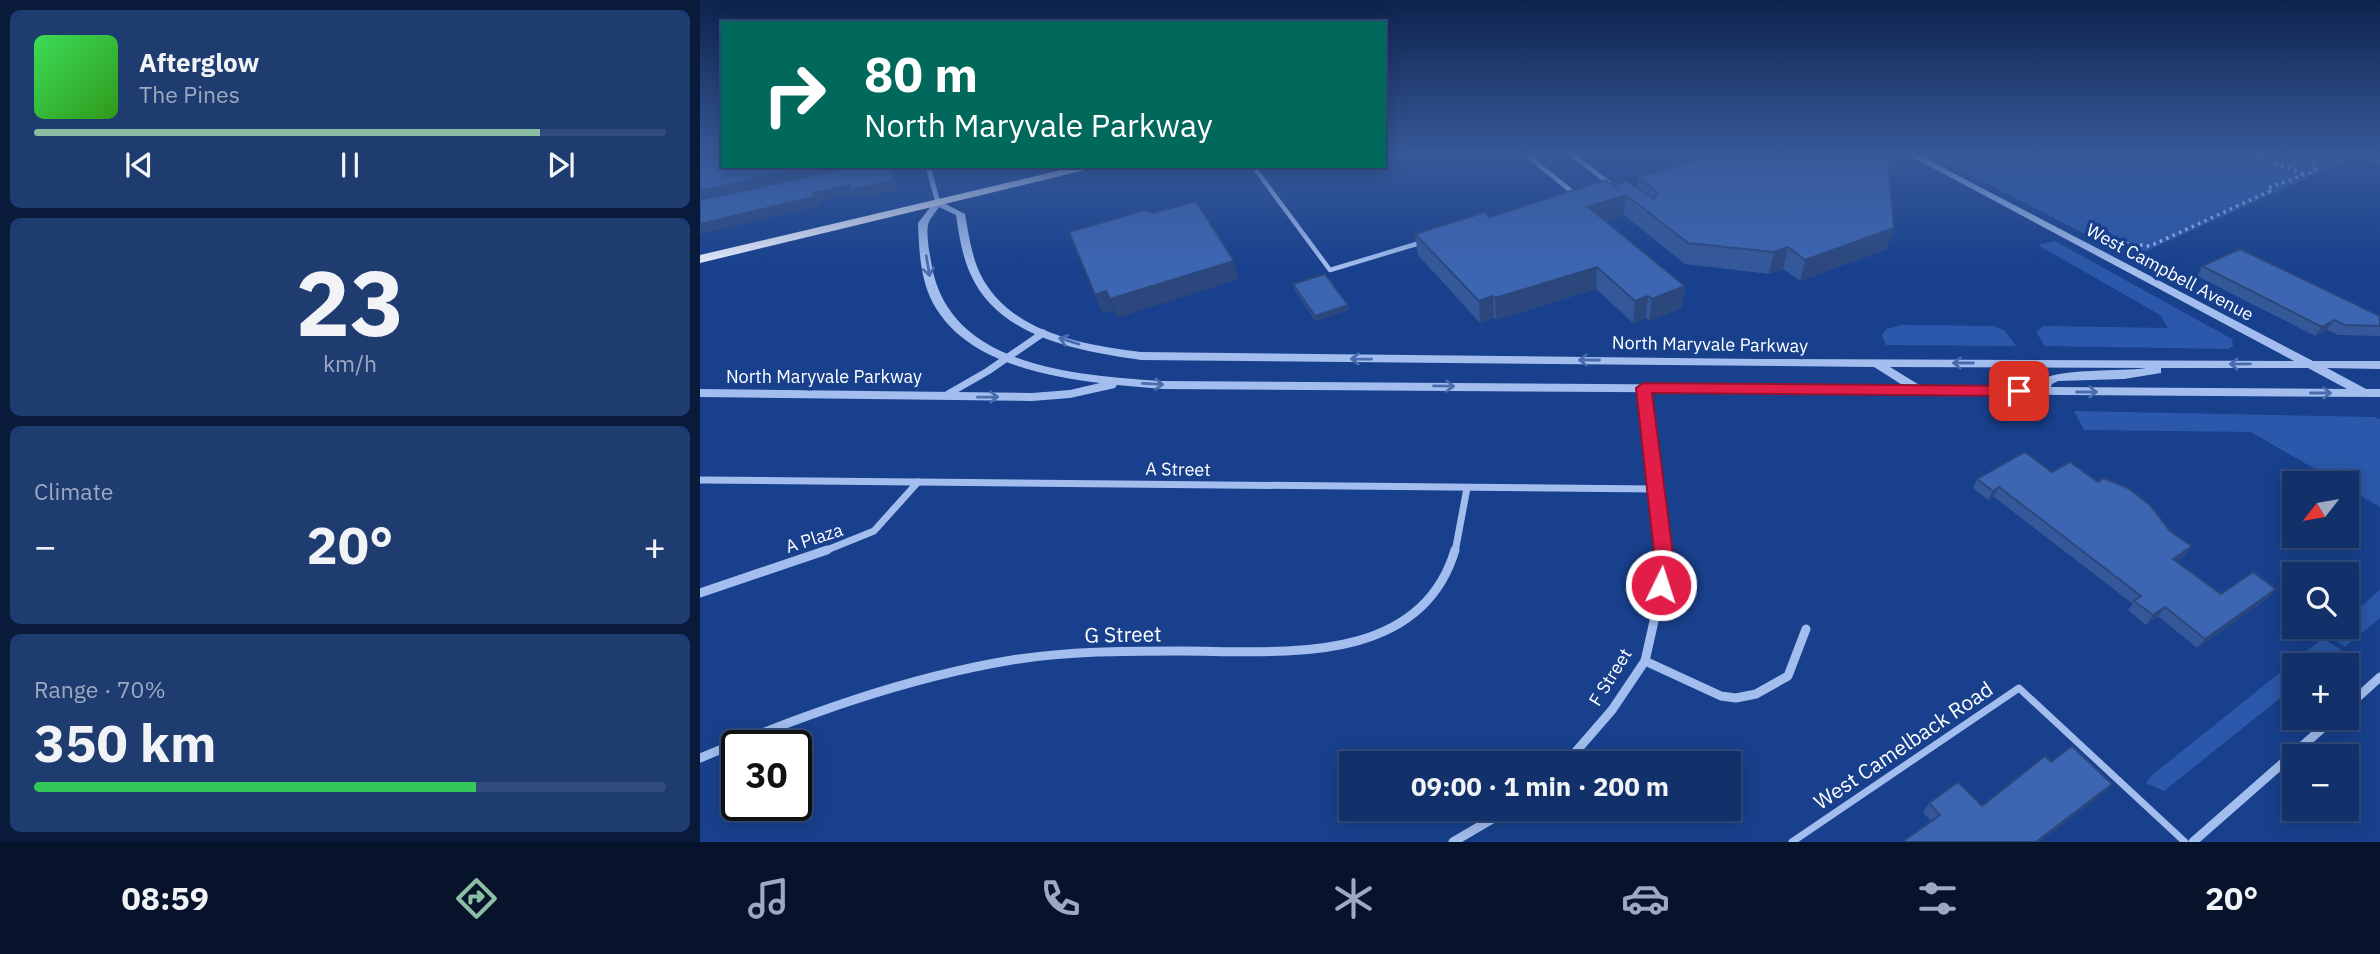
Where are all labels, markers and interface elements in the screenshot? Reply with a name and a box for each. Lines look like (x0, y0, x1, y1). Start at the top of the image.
text: 80 m (864, 42, 978, 105)
text: Afterglow (139, 45, 259, 79)
icon: right (749, 49, 840, 140)
text: The Pines (139, 79, 240, 109)
text: North Maryvale Parkway (864, 104, 1213, 146)
icon: previous (120, 146, 158, 184)
icon: pause (331, 146, 369, 184)
icon: next (542, 146, 580, 184)
street label: West Campbell Avenue (2082, 218, 2258, 326)
text: 23 (295, 243, 405, 361)
one-way arrow (922, 254, 935, 277)
street label: North Maryvale Parkway (1612, 331, 1808, 357)
one-way arrow (1058, 333, 1080, 346)
text: km/h (323, 348, 377, 378)
one-way arrow (1350, 352, 1373, 366)
one-way arrow (1577, 353, 1600, 367)
one-way arrow (1952, 356, 1975, 370)
one-way arrow (2228, 357, 2251, 371)
pin (1989, 361, 2049, 421)
street label: North Maryvale Parkway (726, 365, 922, 388)
icon: arrive (2000, 372, 2038, 410)
one-way arrow (1141, 378, 1164, 391)
one-way arrow (1432, 379, 1455, 393)
one-way arrow (2076, 385, 2099, 399)
one-way arrow (2310, 386, 2333, 400)
one-way arrow (977, 390, 1000, 404)
street label: A Street (1145, 457, 1211, 481)
north arrow (2282, 471, 2359, 548)
map controls (2282, 471, 2359, 821)
text: Climate (34, 476, 113, 506)
text: 20° (307, 511, 393, 578)
street label: A Plaza (782, 518, 846, 558)
text: − (34, 521, 57, 570)
text: + (643, 521, 666, 570)
position arrow (1624, 548, 1698, 622)
button: search (2282, 562, 2359, 639)
street label: G Street (1084, 619, 1162, 649)
street label: F Street (1583, 644, 1637, 710)
button: + (2282, 653, 2359, 730)
text: Range · 70% (34, 674, 166, 704)
street label: West Camelback Road (1808, 675, 1998, 815)
text: 350 km (34, 709, 216, 776)
speed limit sign: 30 (721, 730, 812, 821)
button: − (2282, 744, 2359, 821)
text: 09:00 · 1 min · 200 m (1411, 769, 1669, 803)
icon: directions (452, 874, 501, 923)
icon: music (744, 874, 793, 923)
icon: phone (1036, 874, 1085, 923)
icon: climate (1329, 874, 1378, 923)
icon: car (1621, 874, 1670, 923)
icon: filters (1913, 874, 1962, 923)
text: 08:59 (122, 877, 209, 919)
text: 20° (2205, 877, 2258, 919)

